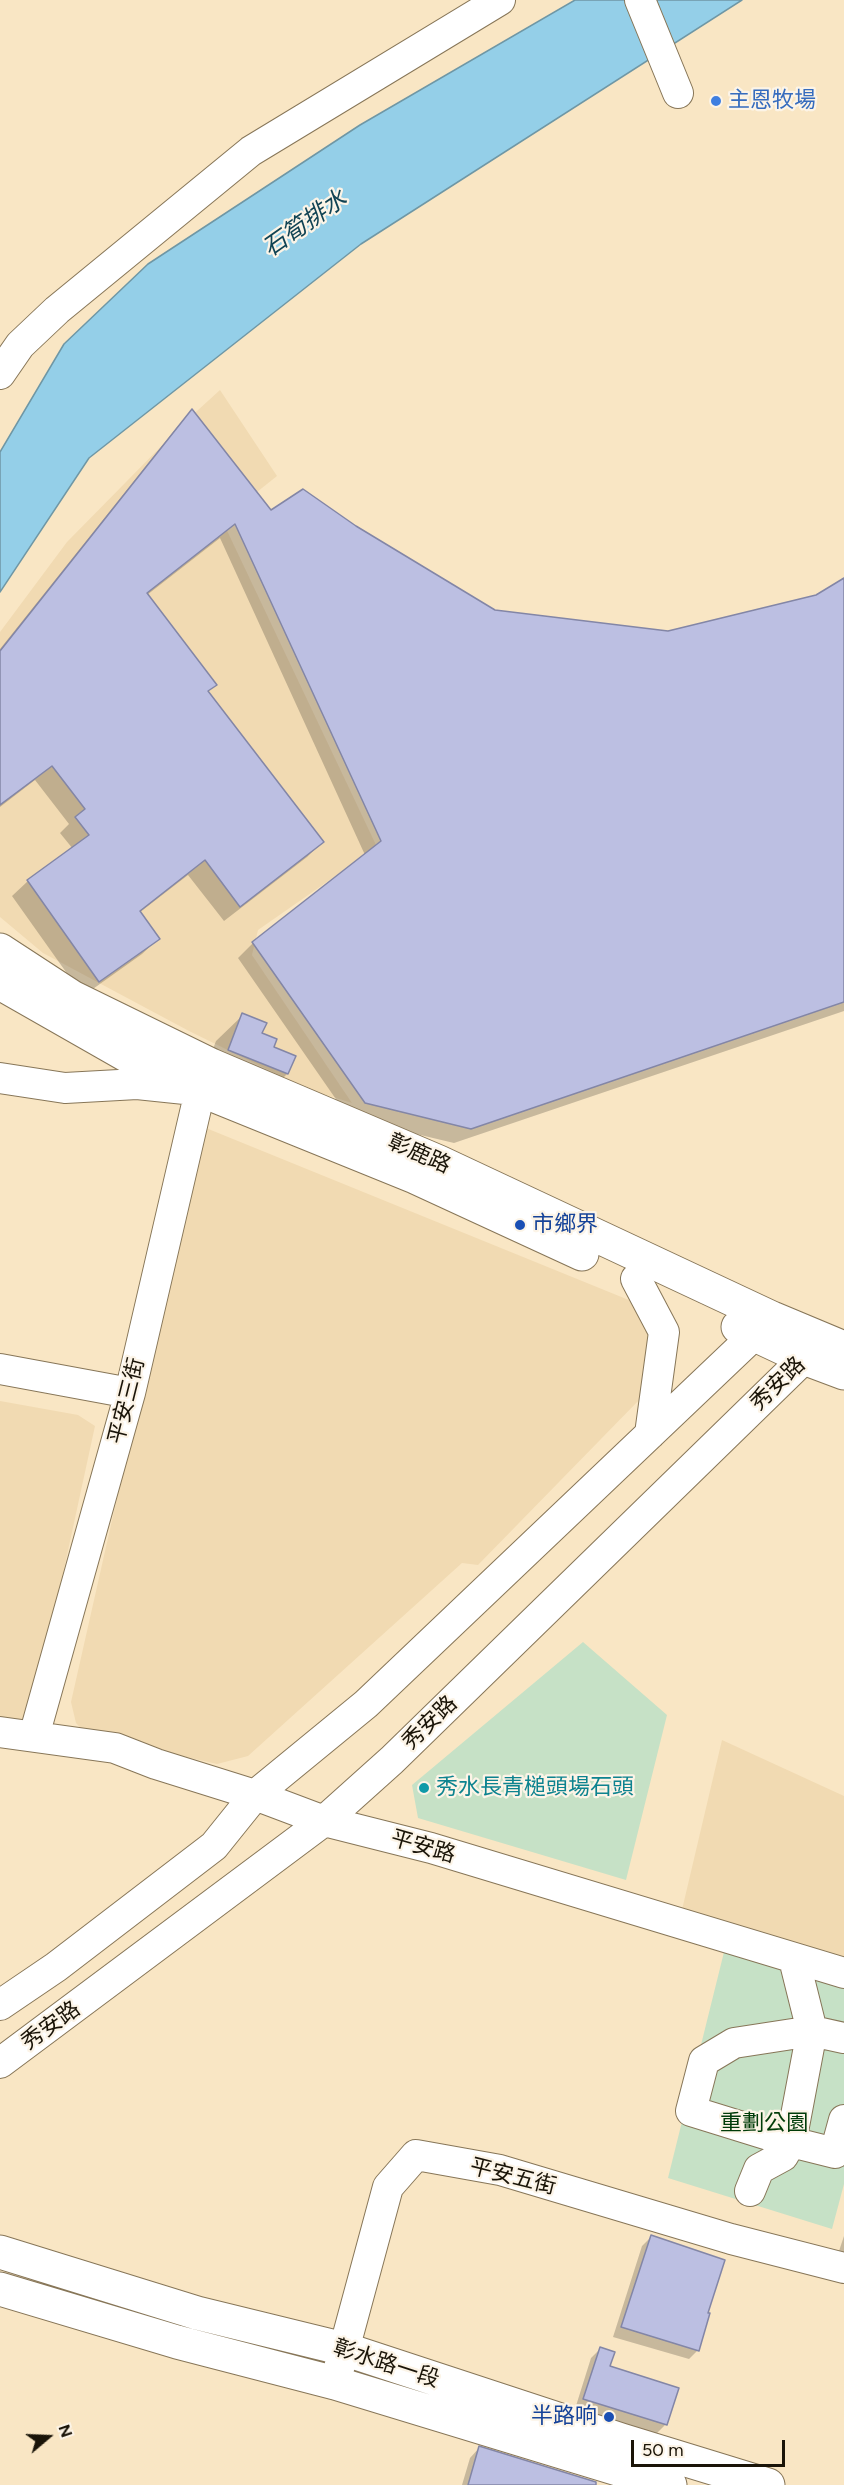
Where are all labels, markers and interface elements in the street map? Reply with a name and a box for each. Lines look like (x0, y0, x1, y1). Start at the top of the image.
place label: 主恩牧場 (728, 88, 816, 114)
marker: 主恩牧場 (709, 94, 723, 108)
water label: 石筍排水 (257, 185, 353, 263)
street label: 彰鹿路 (383, 1129, 455, 1179)
place label: 市鄉界 (532, 1212, 598, 1238)
marker: 市鄉界 (513, 1218, 527, 1232)
street label: 秀安路 (745, 1352, 811, 1416)
street label: 平安三街 (104, 1355, 150, 1447)
street label: 秀安路 (397, 1691, 463, 1755)
place label: 秀水長青槌頭場石頭 (436, 1775, 634, 1801)
marker: 秀水長青槌頭場石頭 (417, 1781, 431, 1795)
street label: 平安路 (388, 1825, 458, 1869)
street label: 秀安路 (17, 1996, 85, 2056)
park label: 重劃公園 (720, 2111, 808, 2137)
street label: 平安五街 (467, 2154, 559, 2200)
street label: 彰水路一段 (330, 2334, 442, 2394)
place label: 半路响 (531, 2404, 597, 2430)
north arrow (18, 2407, 78, 2467)
marker: 半路响 (602, 2410, 616, 2424)
text: N (54, 2422, 76, 2440)
scale bar (634, 2428, 788, 2466)
text: 50 m (642, 2439, 684, 2461)

